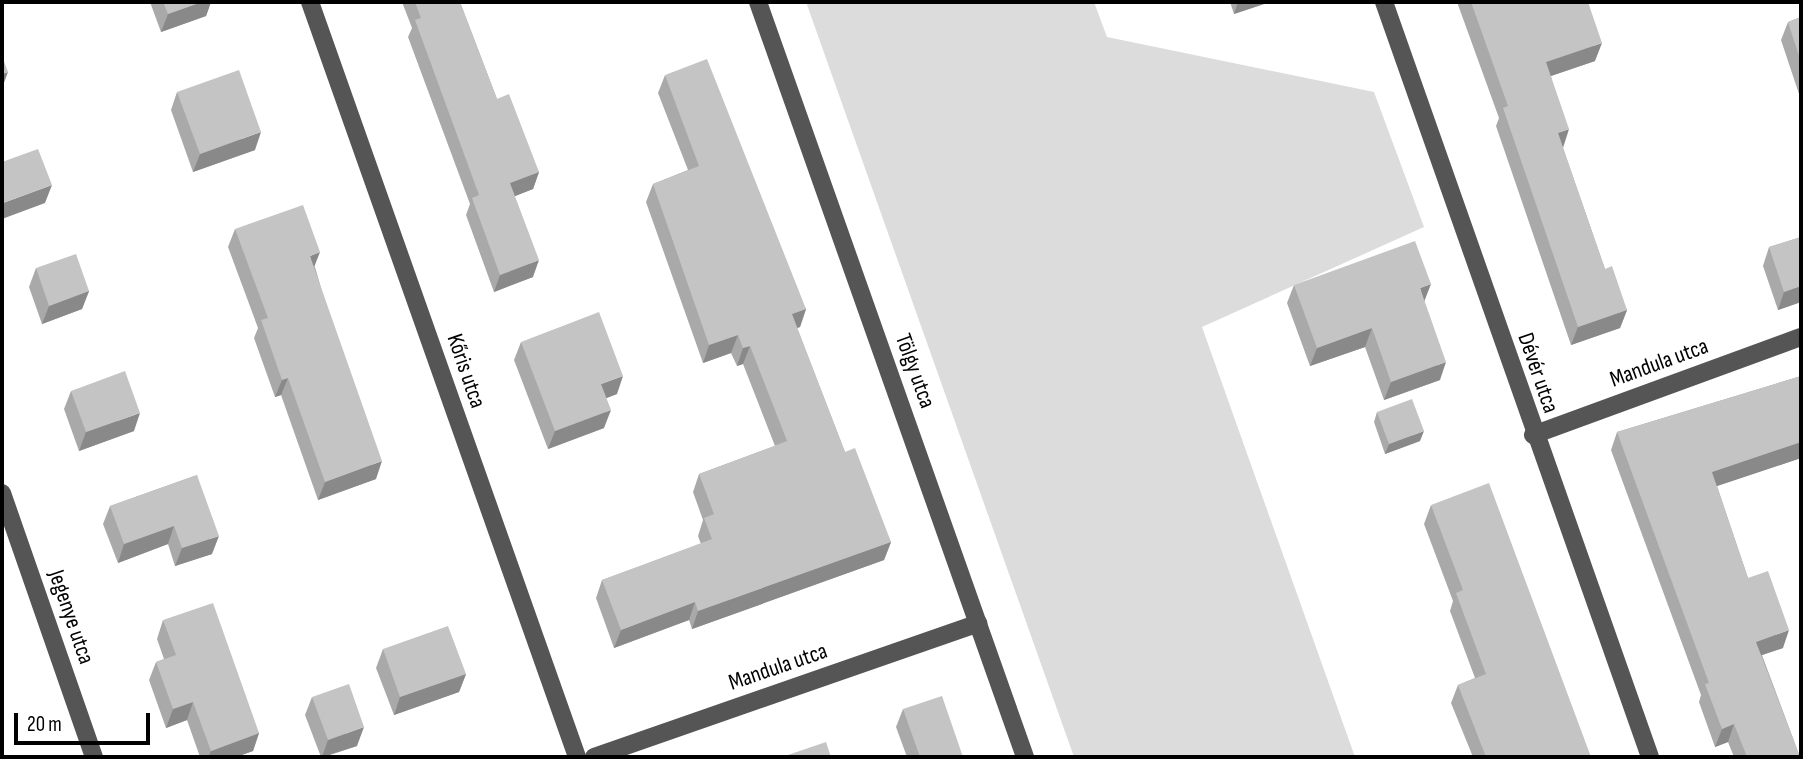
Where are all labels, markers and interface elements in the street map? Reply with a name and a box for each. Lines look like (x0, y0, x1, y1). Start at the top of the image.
street label: Dévér utca (1511, 329, 1565, 417)
street label: Kőris utca (440, 330, 492, 412)
street label: Tölgy utca (889, 330, 941, 412)
street label: Mandula utca (1606, 332, 1712, 394)
street label: Jegenye utca (42, 566, 100, 668)
street label: Mandula utca (725, 637, 831, 697)
scale bar (18, 700, 154, 744)
text: 20 m (27, 712, 62, 737)

